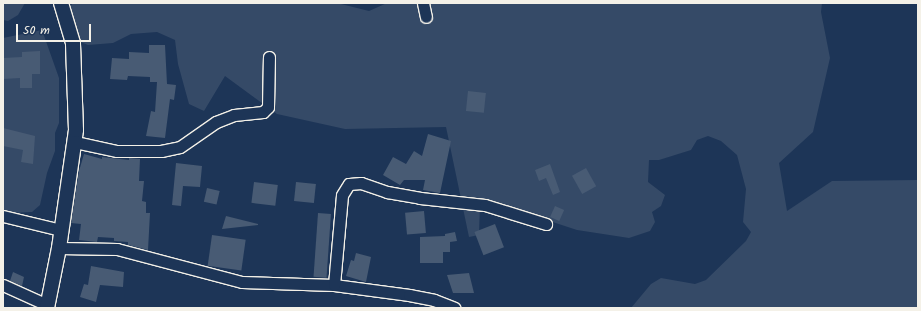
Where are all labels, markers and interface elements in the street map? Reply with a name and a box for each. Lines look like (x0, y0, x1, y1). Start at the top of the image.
scale bar (18, 16, 93, 42)
text: 50 m (23, 21, 50, 40)

